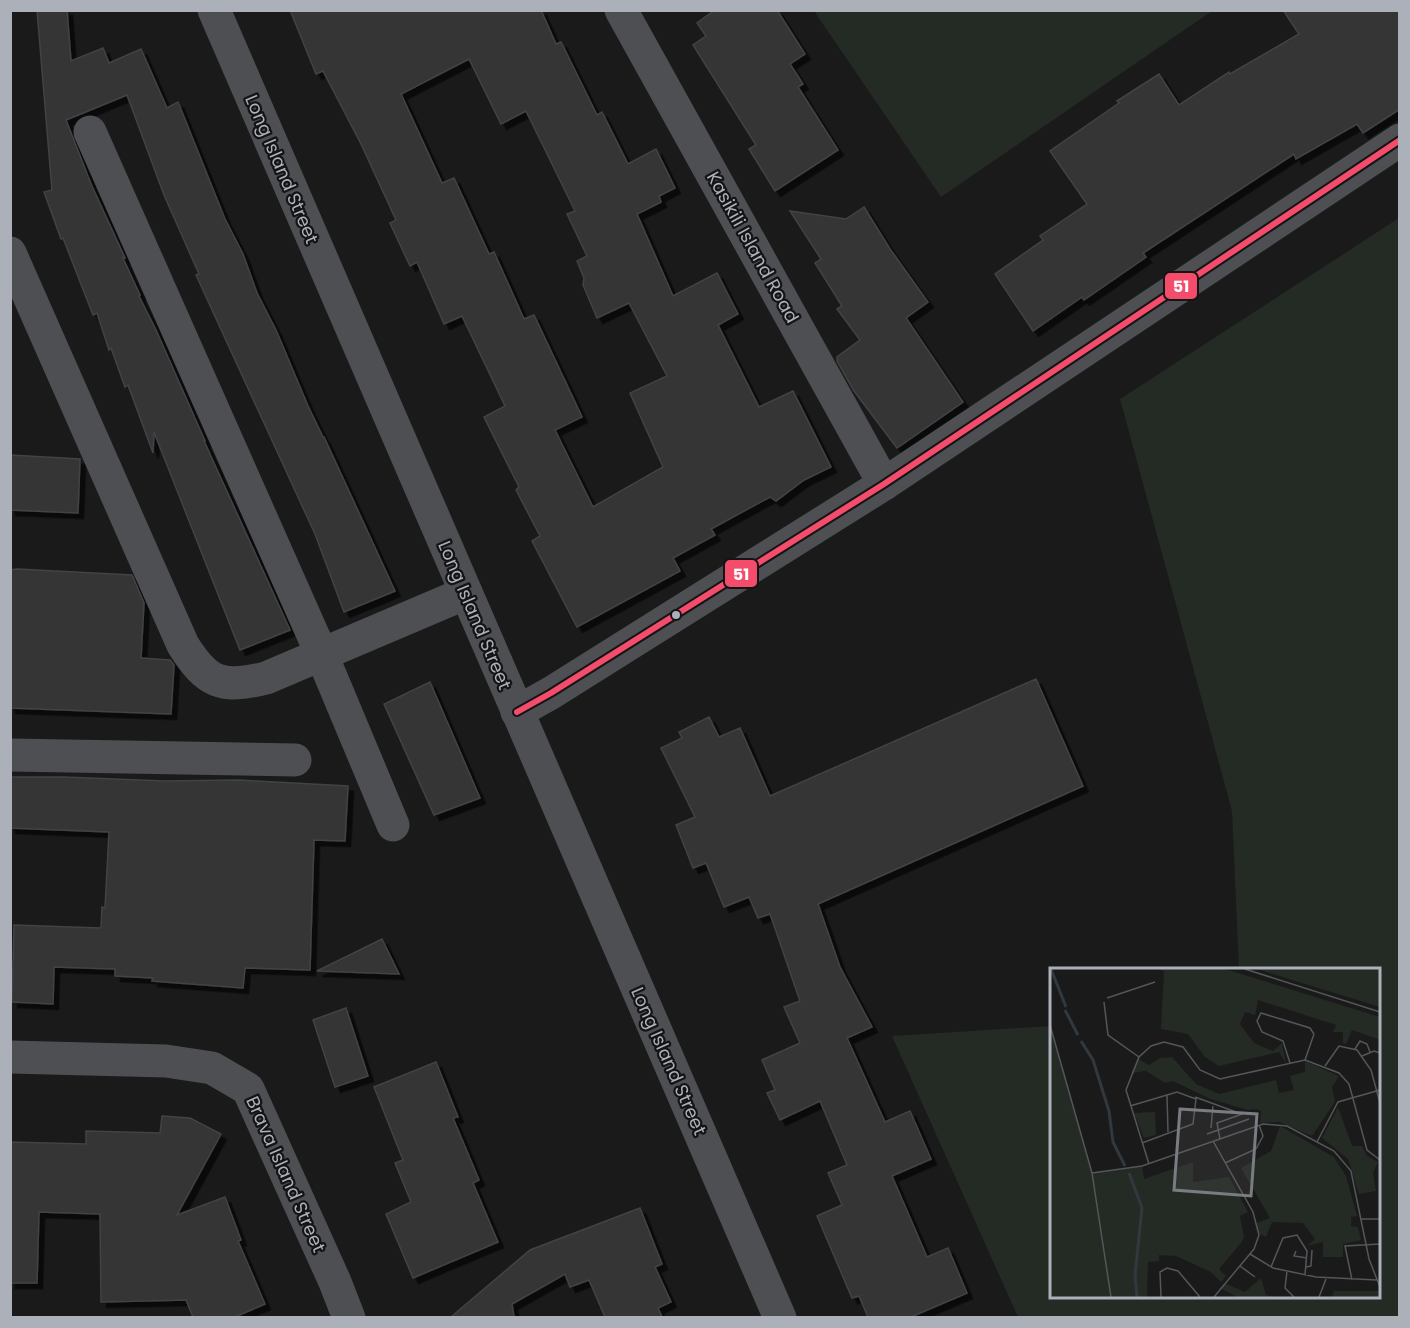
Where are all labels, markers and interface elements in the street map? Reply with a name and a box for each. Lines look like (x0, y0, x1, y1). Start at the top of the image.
street label: Long Island Street (239, 91, 325, 247)
street label: Kasikili Island Road (701, 167, 805, 327)
line badge: 51 (1164, 272, 1198, 300)
text: 51 (1173, 275, 1189, 298)
street label: Long Island Street (432, 537, 518, 693)
line badge: 51 (724, 559, 758, 588)
text: 51 (733, 563, 749, 586)
unlabelled marker (670, 609, 682, 621)
inset map (1050, 968, 1380, 1298)
street label: Long Island Street (625, 983, 713, 1139)
street label: Brava Island Street (240, 1092, 332, 1256)

